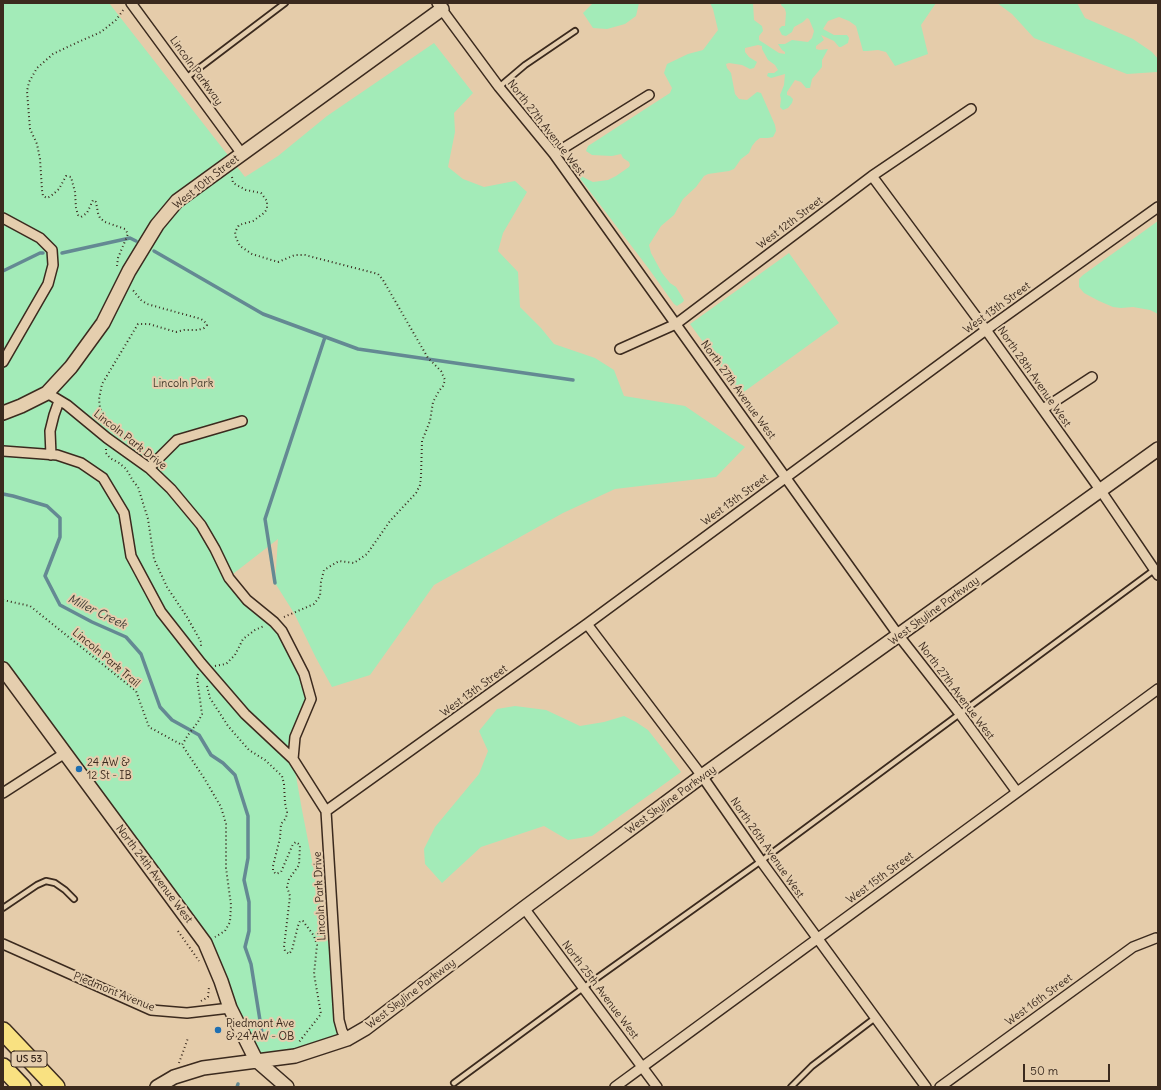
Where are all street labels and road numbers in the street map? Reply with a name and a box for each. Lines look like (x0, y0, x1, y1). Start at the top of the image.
street label: Lincoln Parkway (167, 34, 225, 108)
street label: North 27th Avenue West (504, 77, 588, 179)
street label: West 10th Street (170, 152, 242, 212)
street label: West 12th Street (754, 194, 826, 252)
street label: West 13th Street (961, 279, 1033, 337)
street label: North 28th Avenue West (994, 324, 1074, 430)
street label: North 27th Avenue West (698, 338, 778, 442)
street label: Lincoln Park Drive (91, 407, 169, 473)
street label: West 13th Street (699, 471, 771, 529)
street label: West Skyline Parkway (886, 574, 982, 648)
street label: Lincoln Park Trail (70, 626, 142, 690)
street label: North 27th Avenue West (915, 640, 997, 742)
street label: West 13th Street (438, 662, 510, 720)
street label: West Skyline Parkway (623, 763, 719, 837)
street label: North 26th Avenue West (727, 795, 807, 901)
street label: North 24th Avenue West (113, 822, 195, 926)
street label: West 15th Street (844, 849, 916, 907)
street label: Lincoln Park Drive (311, 851, 329, 941)
street label: North 25th Avenue West (559, 938, 641, 1042)
street label: West Skyline Parkway (364, 956, 458, 1032)
street label: Piedmont Avenue (71, 970, 157, 1014)
street label: West 16th Street (1003, 971, 1075, 1029)
road number: US 53 (11, 1051, 47, 1067)

